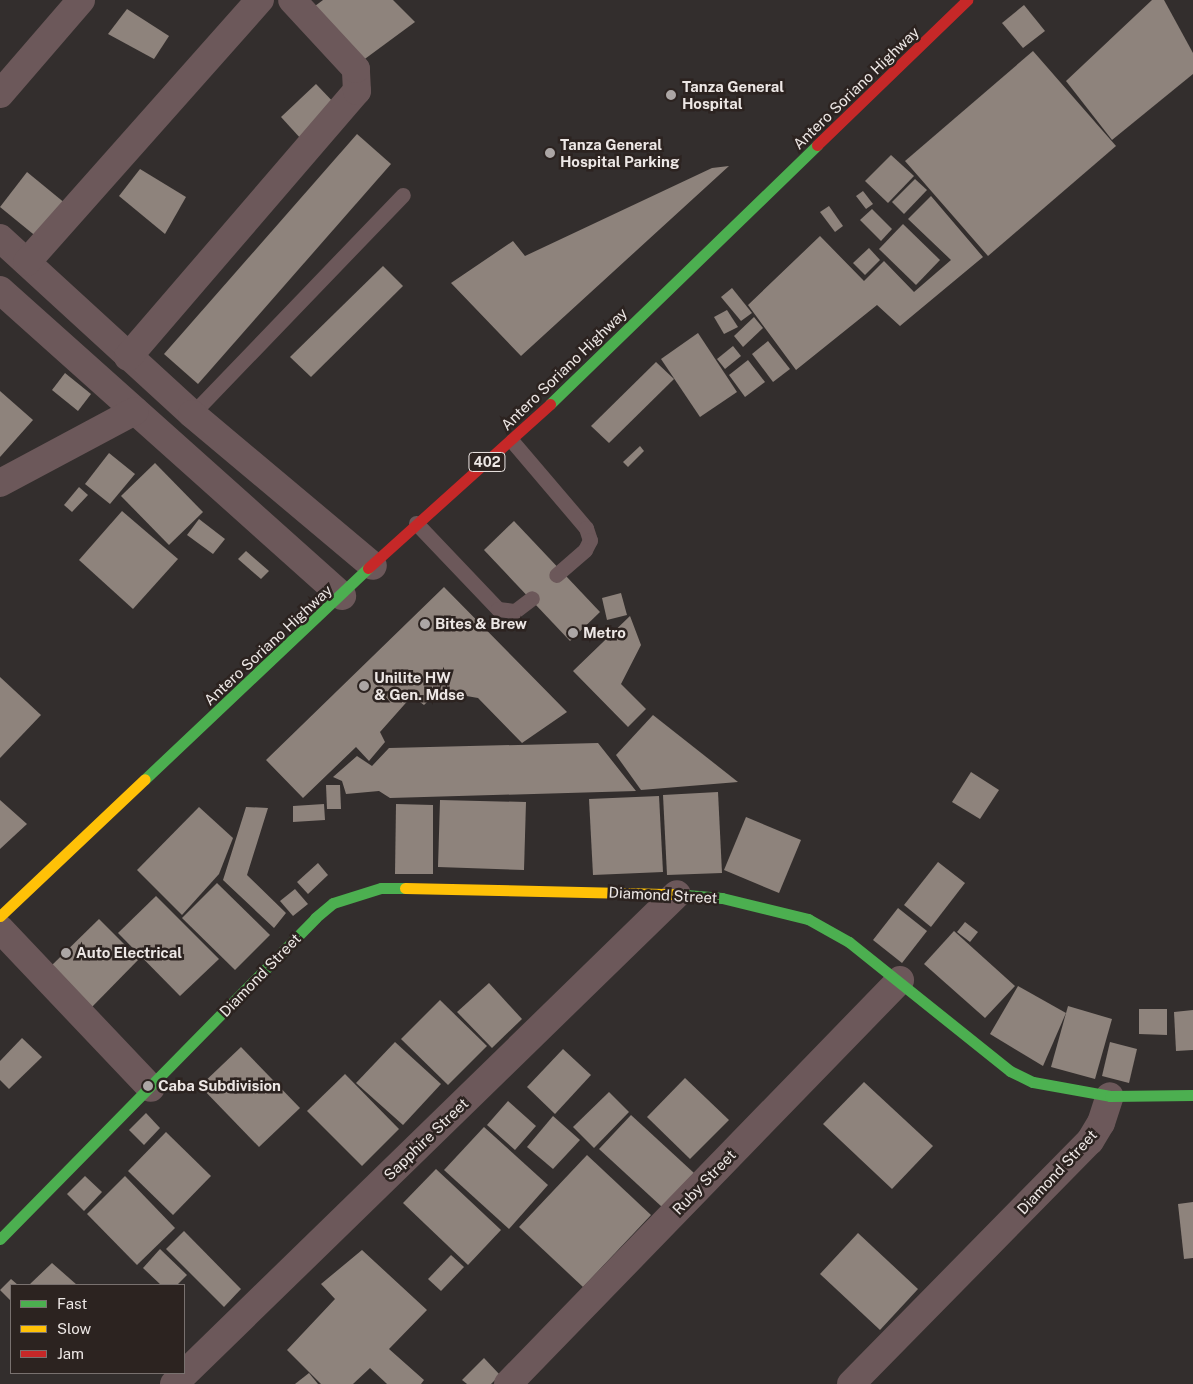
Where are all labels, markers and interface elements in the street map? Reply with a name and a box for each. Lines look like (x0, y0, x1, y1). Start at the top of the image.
street label: Antero Soriano Highway (789, 23, 923, 153)
place label: Tanza General Hospital (682, 77, 784, 112)
marker: Tanza General Hospital (664, 88, 678, 102)
place label: Tanza General Hospital Parking (560, 135, 679, 170)
marker: Tanza General Hospital Parking (544, 147, 556, 159)
street label: Antero Soriano Highway (497, 304, 631, 434)
road number: 402 (468, 451, 506, 474)
street label: Antero Soriano Highway (200, 581, 336, 709)
place label: Bites & Brew (435, 615, 527, 633)
marker: Bites & Brew (419, 618, 431, 630)
place label: Metro (583, 624, 626, 642)
marker: Metro (567, 627, 579, 639)
place label: Unilite HW & Gen. Mdse (374, 668, 465, 703)
marker: Unilite HW & Gen. Mdse (358, 680, 370, 692)
street label: Diamond Street (608, 883, 718, 907)
street label: Diamond Street (216, 930, 304, 1020)
place label: Auto Electrical (76, 944, 182, 962)
marker: Auto Electrical (60, 947, 72, 959)
place label: Caba Subdivision (158, 1077, 281, 1095)
marker: Caba Subdivision (142, 1080, 154, 1092)
street label: Sapphire Street (380, 1094, 472, 1184)
street label: Diamond Street (1013, 1126, 1101, 1218)
street label: Ruby Street (669, 1146, 739, 1218)
legend (10, 1284, 185, 1374)
text: Fast (57, 1295, 87, 1312)
text: Slow (57, 1320, 91, 1337)
text: Jam (57, 1345, 84, 1362)

